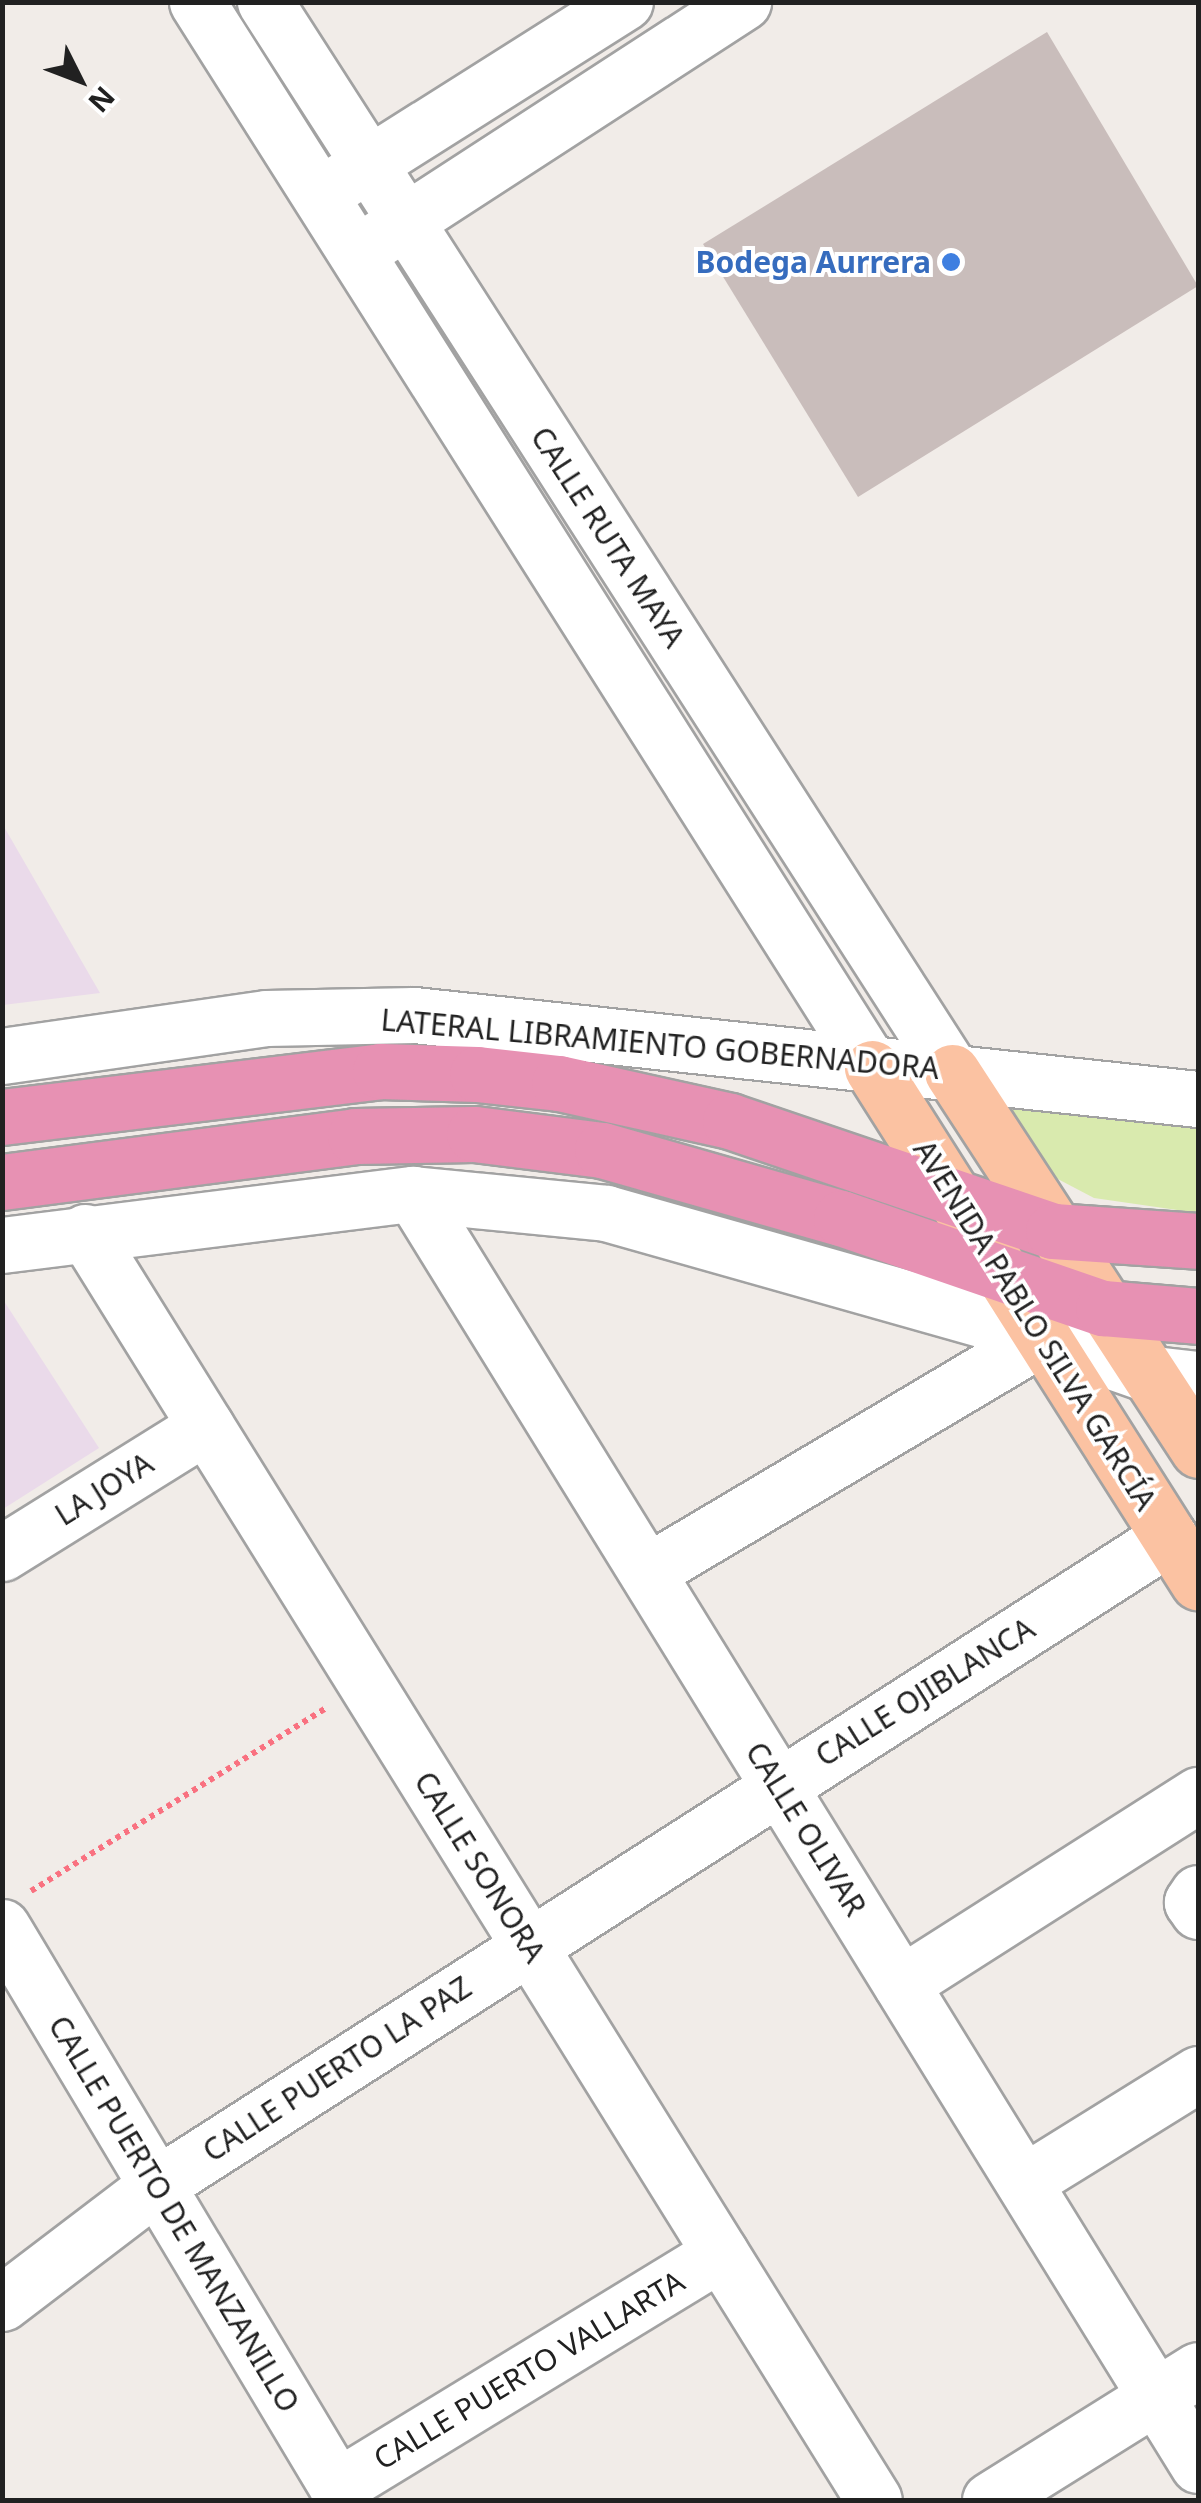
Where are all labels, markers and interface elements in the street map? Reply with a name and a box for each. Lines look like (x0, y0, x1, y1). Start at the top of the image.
north arrow (30, 30, 130, 130)
text: N (81, 79, 124, 121)
place label: Bodega Aurrera (696, 244, 931, 280)
marker: Bodega Aurrera (940, 251, 962, 273)
street label: CALLE RUTA MAYA (523, 420, 693, 654)
street label: LATERAL LIBRAMIENTO GOBERNADORA (379, 1002, 941, 1086)
street label: AVENIDA PABLO SILVA GARCÍA (906, 1134, 1164, 1516)
street label: LA JOYA (49, 1445, 159, 1533)
street label: CALLE OJIBLANCA (809, 1610, 1041, 1774)
street label: CALLE OLIVAR (738, 1736, 874, 1922)
street label: CALLE SONORA (407, 1765, 553, 1969)
street label: CALLE PUERTO LA PAZ (196, 1969, 478, 2169)
street label: CALLE PUERTO DE MANZANILLO (41, 2009, 307, 2419)
street label: CALLE PUERTO VALLARTA (367, 2263, 691, 2477)

